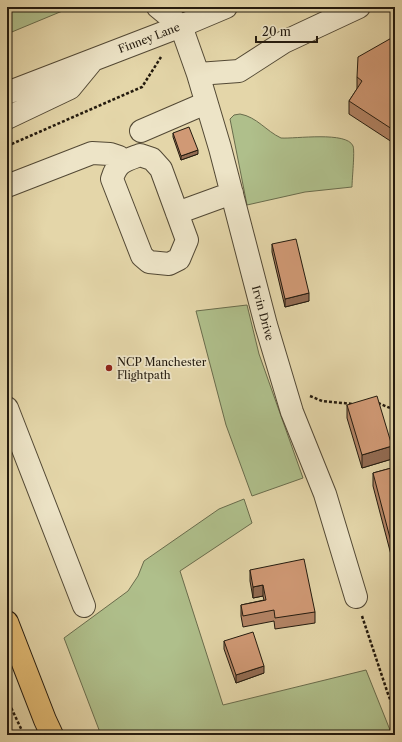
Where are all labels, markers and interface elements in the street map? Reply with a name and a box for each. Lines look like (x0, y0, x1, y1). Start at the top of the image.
scale bar (256, 18, 317, 44)
street label: Finney Lane (116, 20, 182, 56)
text: 20 m (262, 24, 291, 39)
street label: Irvin Drive (249, 284, 277, 342)
place label: NCP Manchester Flightpath (117, 355, 207, 382)
marker: NCP Manchester Flightpath (104, 363, 114, 373)

